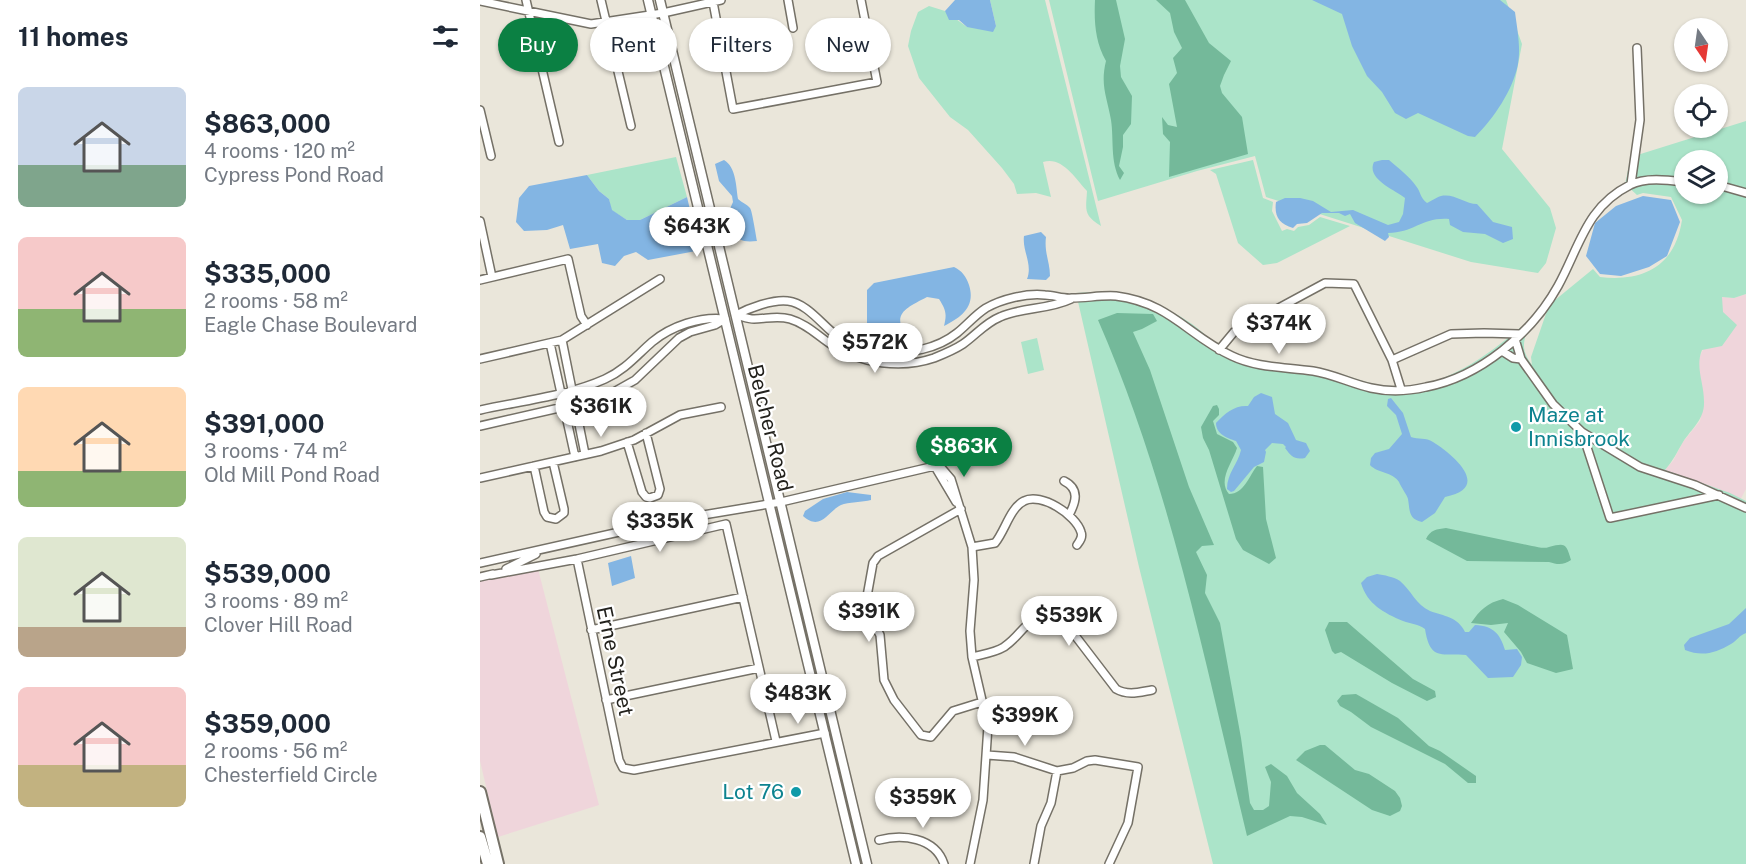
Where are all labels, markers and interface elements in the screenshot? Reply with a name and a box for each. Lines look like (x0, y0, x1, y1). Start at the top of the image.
chip: Buy (498, 18, 578, 72)
chip: Rent (590, 18, 677, 72)
chip: Filters (689, 18, 793, 72)
chip: New (805, 18, 891, 72)
north arrow (1674, 18, 1728, 72)
map controls (1674, 18, 1728, 204)
icon: filters (429, 20, 462, 53)
text: 11 homes (18, 21, 128, 52)
button: locate (1674, 84, 1728, 138)
text: $863,000 (204, 108, 331, 139)
icon: home (66, 111, 138, 183)
text: 4 rooms · 120 m² (204, 139, 355, 163)
button: layers (1674, 150, 1728, 204)
text: Cypress Pond Road (204, 163, 384, 187)
pin: $643K (655, 207, 739, 258)
text: $643K (663, 214, 731, 238)
text: $335,000 (204, 258, 331, 289)
icon: home (66, 261, 138, 333)
text: 2 rooms · 58 m² (204, 289, 348, 313)
pin: $374K (1237, 304, 1321, 355)
text: $374K (1246, 311, 1312, 335)
text: Eagle Chase Boulevard (204, 313, 418, 337)
pin: $572K (833, 323, 917, 374)
text: $572K (842, 330, 908, 354)
street label: Belcher Road (743, 362, 798, 494)
pin: $361K (559, 387, 643, 438)
text: $361K (570, 394, 632, 418)
place label: Maze at Innisbrook (1528, 402, 1630, 451)
text: $391,000 (204, 408, 324, 439)
icon: home (66, 411, 138, 483)
marker: Maze at Innisbrook (1509, 420, 1523, 434)
pin: $863K (922, 427, 1006, 478)
text: $863K (930, 434, 998, 458)
text: 3 rooms · 74 m² (204, 439, 347, 463)
text: Old Mill Pond Road (204, 463, 380, 487)
pin: $335K (618, 502, 702, 553)
text: $335K (626, 509, 694, 533)
text: $539,000 (204, 558, 331, 589)
icon: home (66, 561, 138, 633)
text: 3 rooms · 89 m² (204, 589, 348, 613)
pin: $391K (827, 592, 911, 643)
pin: $539K (1027, 596, 1111, 647)
text: $391K (838, 599, 900, 623)
text: $539K (1035, 603, 1103, 627)
street label: Erne Street (592, 604, 639, 718)
text: Clover Hill Road (204, 613, 353, 637)
pin: $483K (756, 674, 840, 725)
text: $483K (764, 681, 832, 705)
pin: $399K (983, 696, 1067, 747)
text: $399K (991, 703, 1059, 727)
text: $359,000 (204, 708, 331, 739)
icon: home (66, 711, 138, 783)
text: 2 rooms · 56 m² (204, 739, 347, 763)
text: Chesterfield Circle (204, 763, 378, 787)
pin: $359K (881, 778, 965, 829)
place label: Lot 76 (722, 779, 784, 804)
marker: Lot 76 (789, 785, 803, 799)
text: $359K (889, 785, 957, 809)

